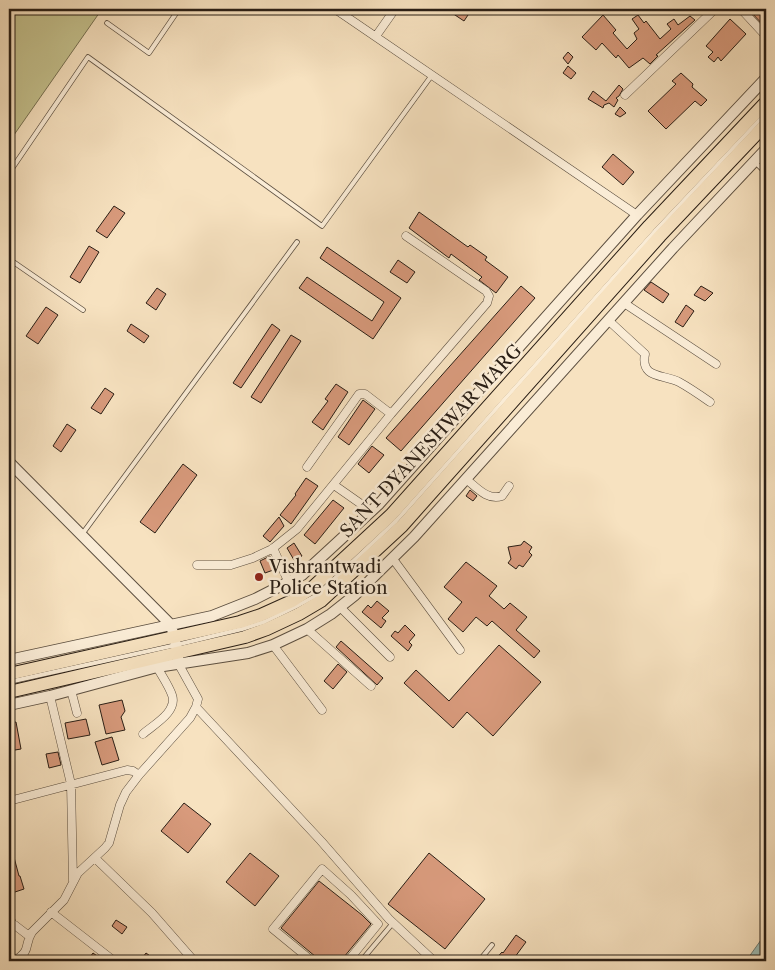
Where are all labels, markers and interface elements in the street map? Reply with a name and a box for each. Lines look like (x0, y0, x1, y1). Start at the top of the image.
street label: SANT DYANESHWAR MARG (336, 339, 527, 542)
place label: Vishrantwadi Police Station (268, 556, 387, 599)
marker: Vishrantwadi Police Station (253, 571, 265, 583)

